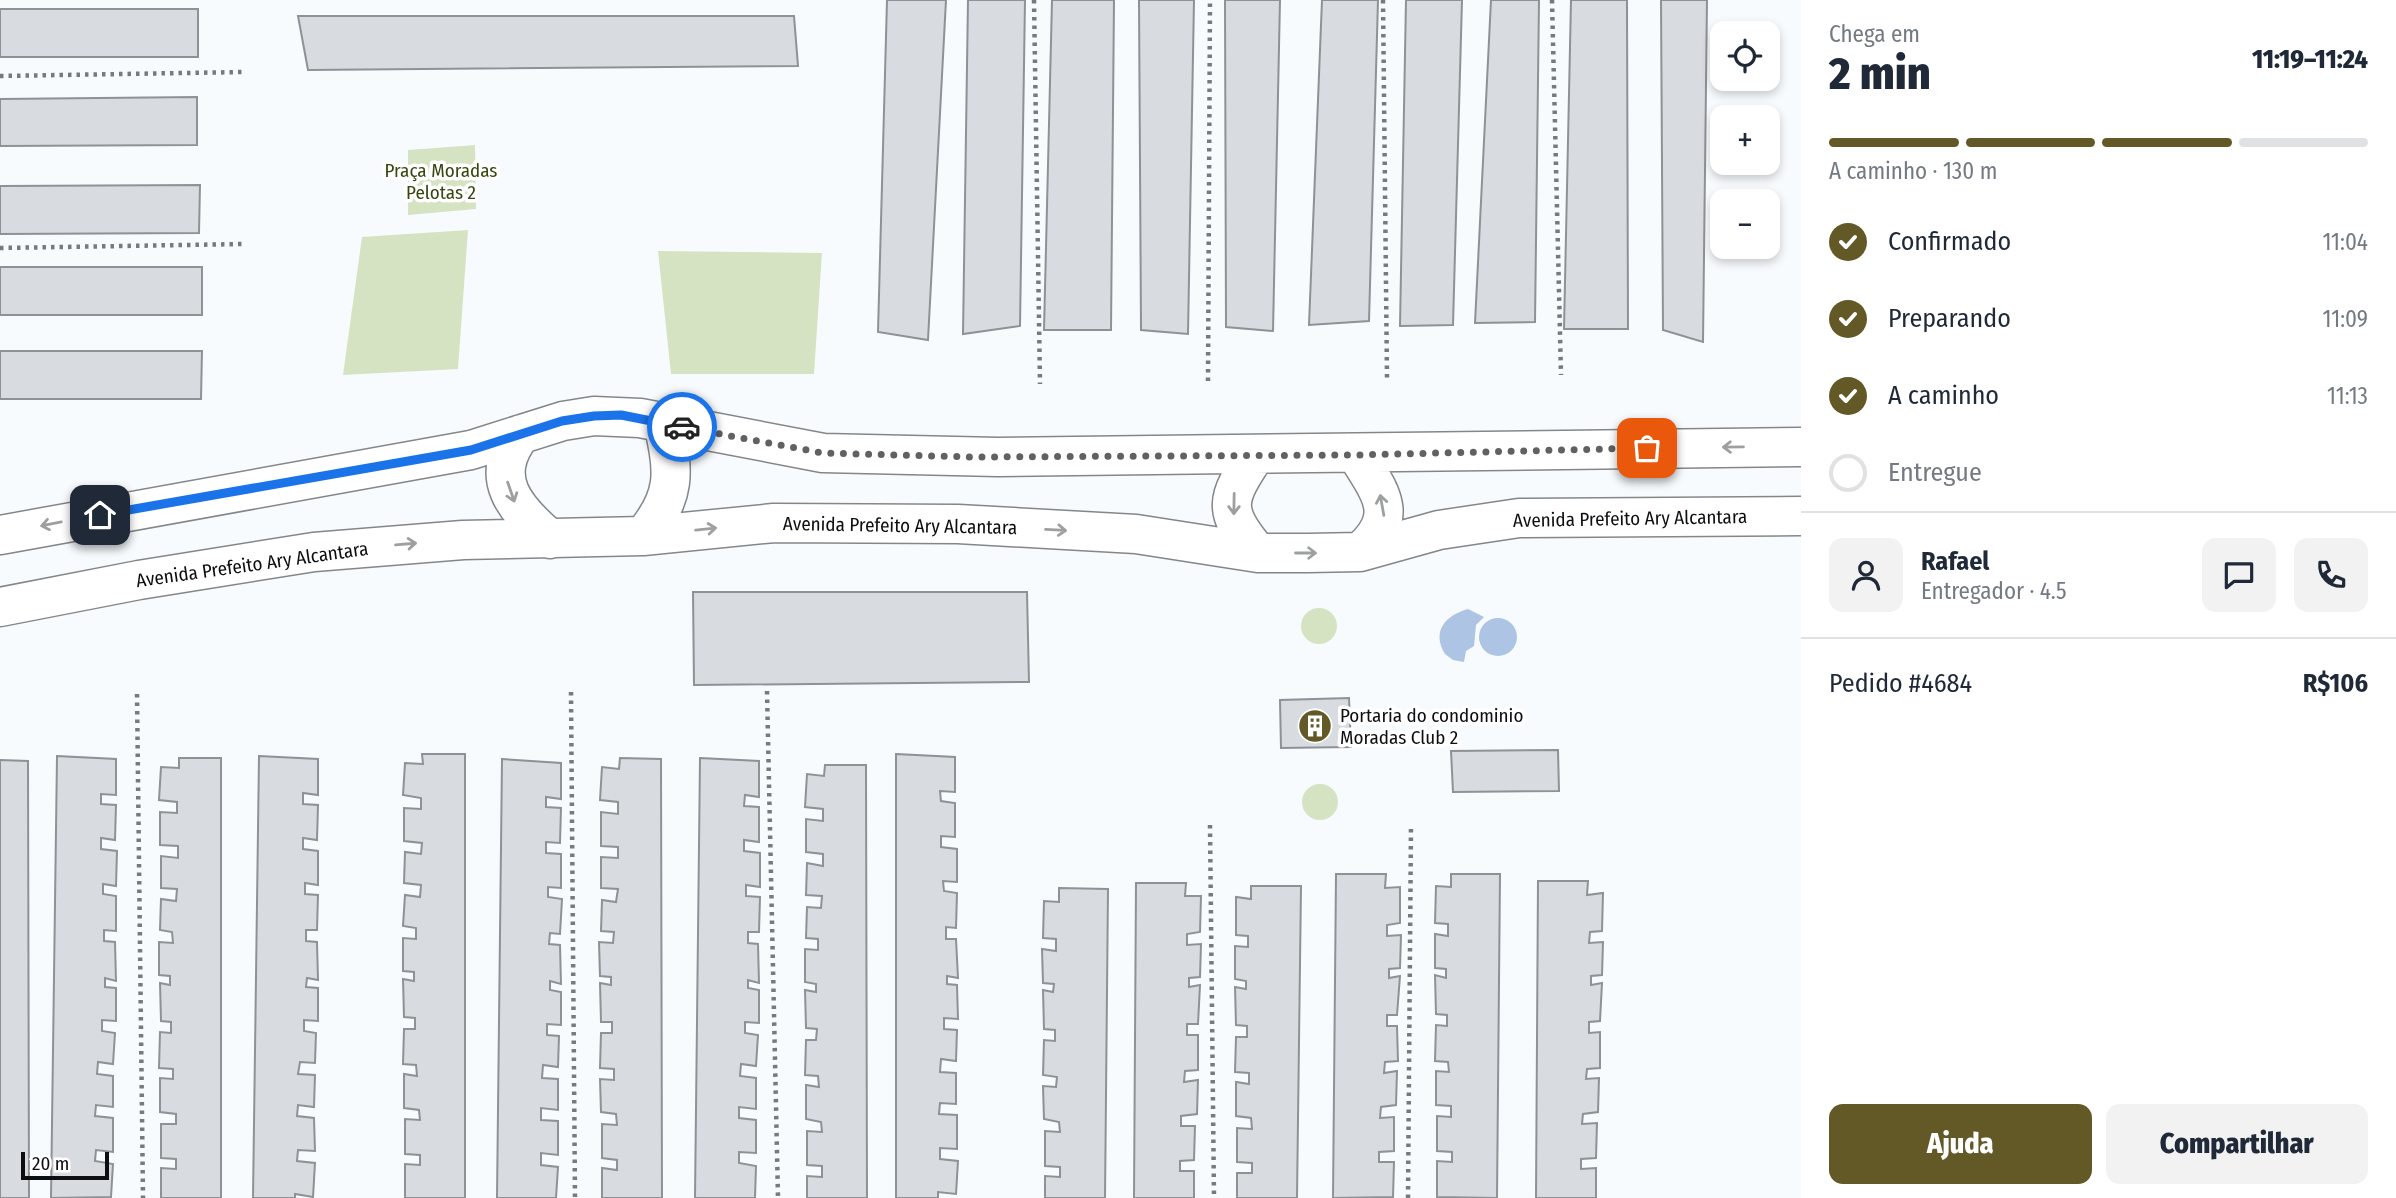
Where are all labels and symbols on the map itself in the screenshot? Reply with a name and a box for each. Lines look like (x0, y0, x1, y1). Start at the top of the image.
park label: Praça Moradas Pelotas 2 (385, 159, 497, 204)
courier (647, 392, 717, 462)
pin (1617, 418, 1677, 478)
one-way arrow (1722, 440, 1745, 454)
one-way arrow (506, 480, 518, 502)
pin (70, 485, 130, 545)
one-way arrow (1228, 493, 1241, 516)
one-way arrow (1375, 494, 1388, 517)
street label: Avenida Prefeito Ary Alcantara (1513, 505, 1747, 532)
street label: Avenida Prefeito Ary Alcantara (783, 512, 1017, 539)
one-way arrow (40, 518, 63, 532)
one-way arrow (695, 523, 717, 536)
one-way arrow (1044, 523, 1067, 536)
street label: Avenida Prefeito Ary Alcantara (134, 537, 370, 592)
one-way arrow (394, 537, 417, 550)
one-way arrow (1295, 546, 1318, 560)
place label: Portaria do condominio Moradas Club 2 (1340, 704, 1523, 749)
building icon: Portaria do condominio Moradas Club 2 (1296, 707, 1334, 745)
scale bar (21, 1149, 108, 1181)

